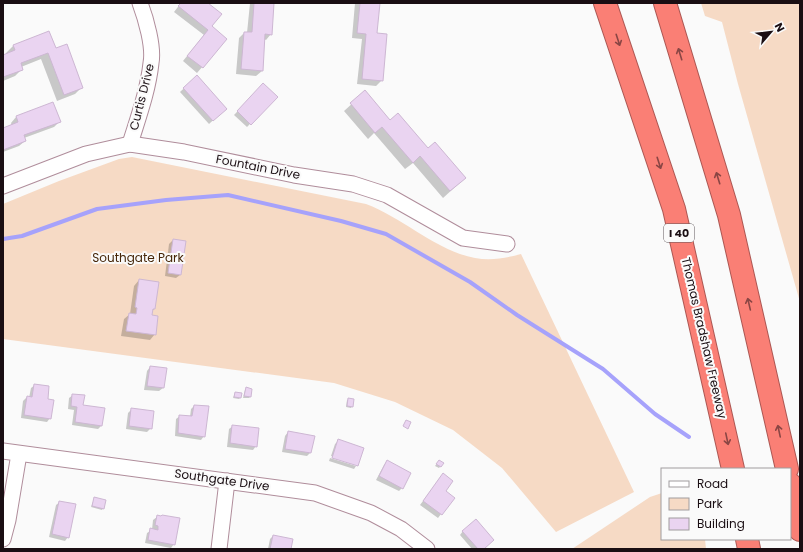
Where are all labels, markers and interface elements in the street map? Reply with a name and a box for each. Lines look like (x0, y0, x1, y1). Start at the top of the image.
north arrow (751, 12, 791, 52)
text: N (771, 20, 789, 35)
one-way arrow (615, 33, 622, 46)
one-way arrow (676, 47, 683, 60)
street label: Curtis Drive (125, 62, 158, 132)
street label: Fountain Drive (215, 150, 302, 183)
one-way arrow (655, 157, 663, 169)
one-way arrow (714, 172, 721, 185)
road number: I 40 (664, 224, 694, 242)
park label: Southgate Park (92, 249, 185, 266)
street label: Thomas Bradshaw Freeway (678, 256, 731, 420)
one-way arrow (745, 298, 753, 311)
one-way arrow (774, 425, 782, 438)
one-way arrow (723, 432, 731, 445)
street label: Southgate Drive (173, 464, 271, 495)
legend (661, 468, 791, 540)
text: Road (697, 475, 728, 492)
text: Park (697, 495, 724, 512)
text: Building (697, 515, 745, 532)

